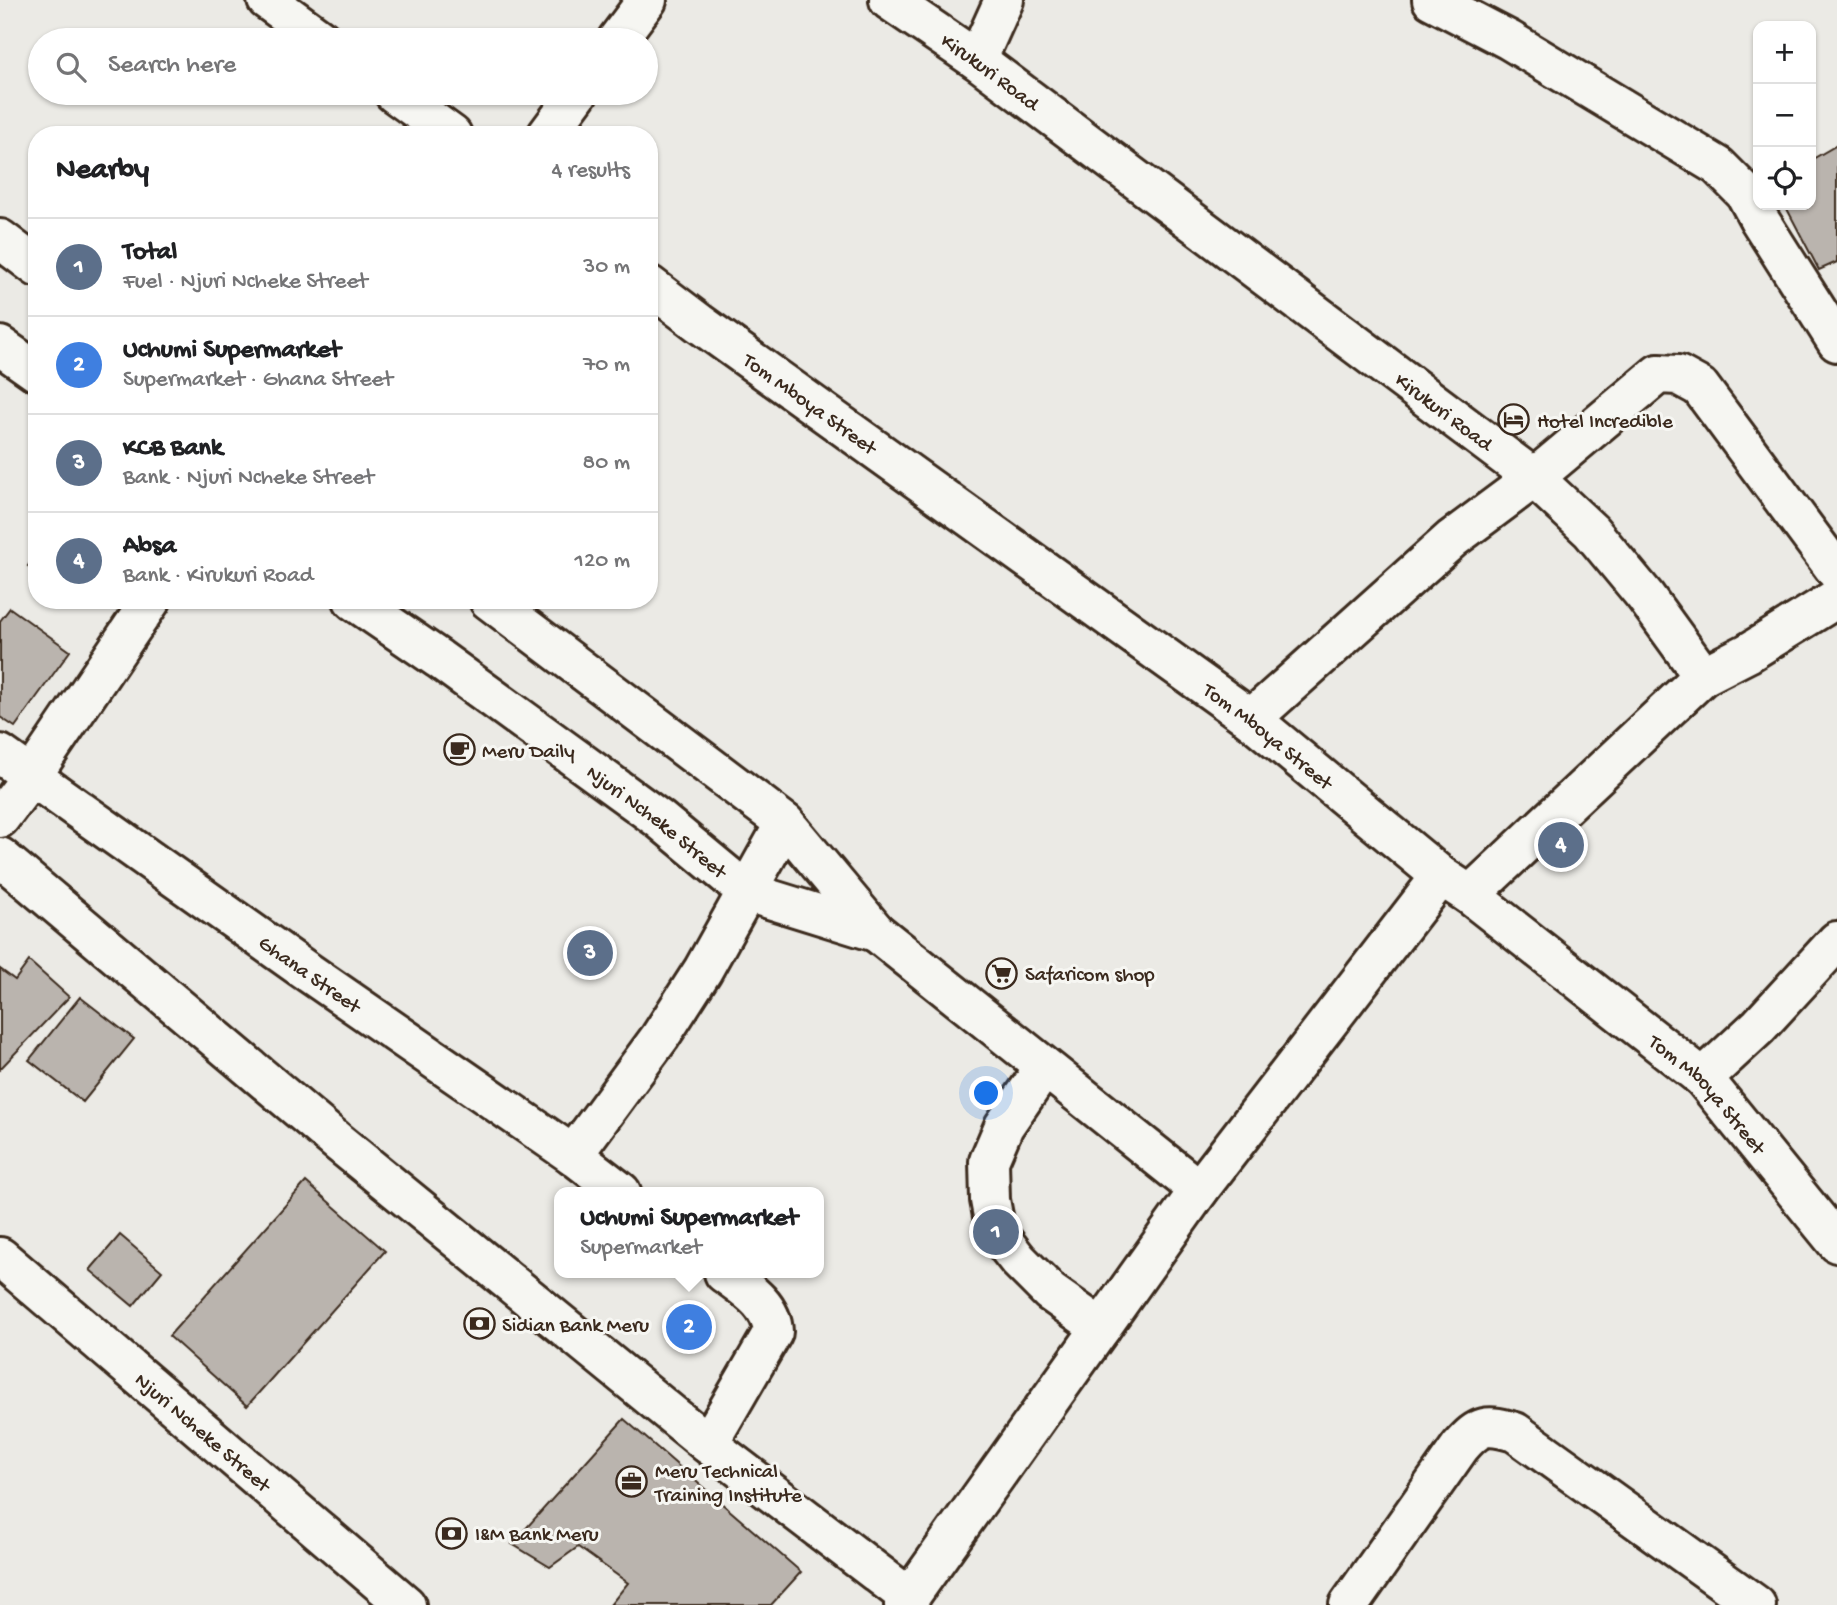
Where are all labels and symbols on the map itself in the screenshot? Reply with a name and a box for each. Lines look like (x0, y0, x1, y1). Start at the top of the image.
street label: Kirukuri Road (935, 30, 1044, 119)
street label: Tom Mboya Street (736, 349, 882, 464)
street label: Kirukuri Road (1389, 369, 1497, 459)
hotel icon: Hotel Incredible (1497, 403, 1531, 437)
place label: Hotel Incredible (1537, 411, 1674, 436)
street label: Tom Mboya Street (1196, 679, 1338, 799)
cafe icon: Meru Daily (442, 733, 476, 767)
place label: Meru Daily (482, 741, 575, 766)
street label: Njuri Ncheke Street (580, 761, 732, 887)
pin: 4 (1538, 819, 1584, 871)
pin: 3 (567, 927, 613, 979)
street label: Ghana Street (252, 932, 366, 1022)
supermarket icon: Safaricom shop (985, 956, 1019, 990)
place label: Safaricom shop (1025, 964, 1155, 989)
street label: Tom Mboya Street (1641, 1030, 1771, 1163)
your location (969, 1076, 1003, 1110)
pin: 1 (973, 1206, 1019, 1258)
pin: 2 (666, 1301, 712, 1353)
bank icon: Sidian Bank Meru (462, 1307, 496, 1341)
place label: Sidian Bank Meru (502, 1315, 649, 1340)
street label: Njuri Ncheke Street (128, 1369, 276, 1501)
place label: Meru Technical Training Institute (654, 1461, 803, 1510)
office icon: Meru Technical Training Institute (615, 1465, 649, 1499)
bank icon: I&M Bank Meru (435, 1516, 469, 1550)
place label: I&M Bank Meru (475, 1524, 599, 1549)

